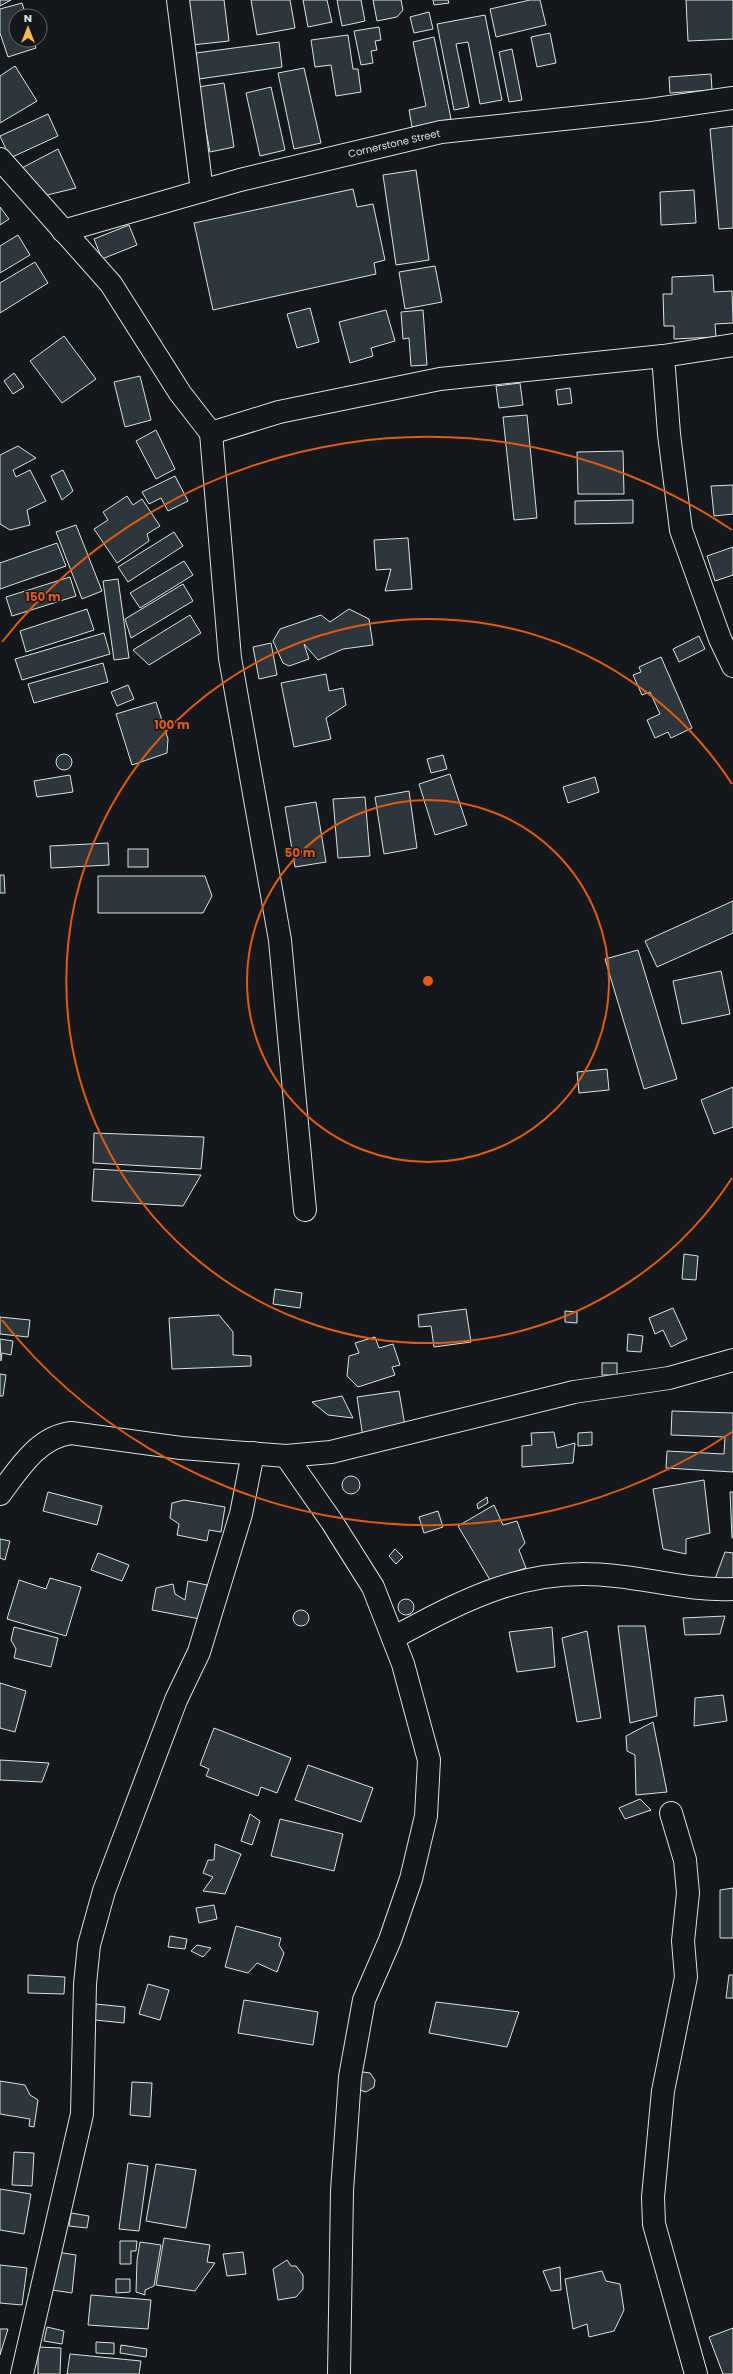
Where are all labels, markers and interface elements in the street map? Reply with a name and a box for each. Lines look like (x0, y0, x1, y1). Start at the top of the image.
north arrow (8, 8, 48, 48)
text: N (24, 10, 32, 26)
street label: Cornerstone Street (347, 126, 442, 161)
text: 150 m (25, 588, 61, 605)
text: 100 m (154, 716, 190, 733)
text: 50 m (285, 844, 316, 861)
centre of rings (421, 974, 435, 988)

